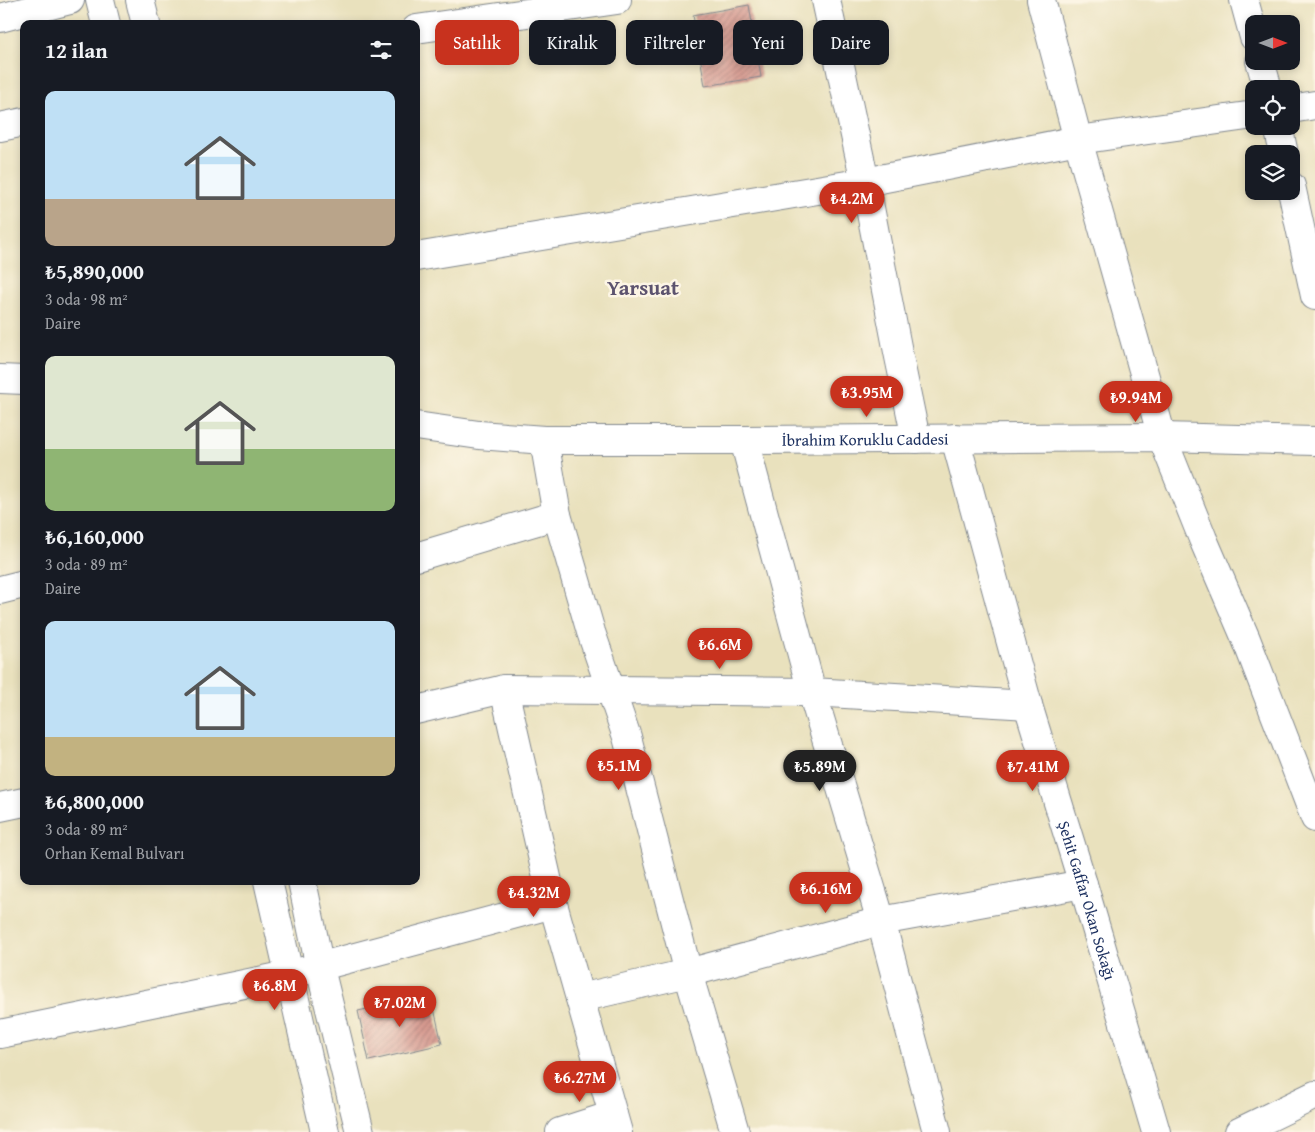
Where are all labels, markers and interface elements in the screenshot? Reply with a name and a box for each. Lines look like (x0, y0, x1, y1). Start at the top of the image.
north arrow (1245, 15, 1300, 70)
map controls (1245, 15, 1300, 200)
chip: Satılık (435, 20, 519, 65)
chip: Kiralık (529, 20, 616, 65)
chip: Filtreler (626, 20, 723, 65)
chip: Yeni (733, 20, 803, 65)
chip: Daire (813, 20, 889, 65)
text: 12 ilan (45, 35, 108, 66)
icon: filters (367, 36, 395, 64)
button: locate (1245, 80, 1300, 135)
icon: home (175, 123, 265, 213)
button: layers (1245, 145, 1300, 200)
pin: ₺4.2M (817, 182, 887, 224)
text: ₺4.2M (830, 186, 874, 210)
text: ₺5,890,000 (45, 256, 144, 287)
district label: Yarsuat (607, 272, 679, 303)
text: 3 oda · 98 m² (45, 287, 128, 311)
text: Daire (45, 311, 81, 335)
pin: ₺3.95M (826, 376, 908, 418)
text: ₺3.95M (841, 380, 893, 404)
pin: ₺9.94M (1095, 380, 1177, 423)
text: ₺9.94M (1110, 385, 1162, 409)
icon: home (175, 388, 265, 478)
street label: İbrahim Koruklu Caddesi (782, 427, 949, 452)
text: ₺6,160,000 (45, 521, 144, 552)
text: 3 oda · 89 m² (45, 552, 128, 576)
text: Daire (45, 576, 81, 600)
pin: ₺6.6M (685, 628, 755, 670)
text: ₺6.6M (698, 632, 742, 656)
icon: home (175, 653, 265, 743)
pin: ₺5.1M (584, 748, 654, 791)
pin: ₺5.89M (779, 750, 861, 792)
pin: ₺7.41M (992, 750, 1074, 792)
text: ₺5.1M (597, 753, 641, 777)
text: ₺5.89M (794, 754, 846, 778)
text: ₺7.41M (1007, 754, 1059, 778)
text: ₺6,800,000 (45, 786, 144, 817)
text: 3 oda · 89 m² (45, 817, 128, 841)
street label: Şehit Gaffar Okan Sokağı (1052, 818, 1123, 983)
text: Orhan Kemal Bulvarı (45, 841, 185, 865)
pin: ₺6.16M (785, 872, 867, 914)
pin: ₺4.32M (493, 876, 575, 918)
text: ₺6.16M (800, 876, 852, 900)
text: ₺4.32M (508, 880, 560, 904)
pin: ₺6.8M (240, 968, 310, 1011)
text: ₺6.8M (253, 973, 297, 997)
pin: ₺7.02M (359, 986, 441, 1028)
text: ₺7.02M (374, 990, 426, 1014)
pin: ₺6.27M (539, 1060, 621, 1103)
text: ₺6.27M (554, 1065, 606, 1089)

